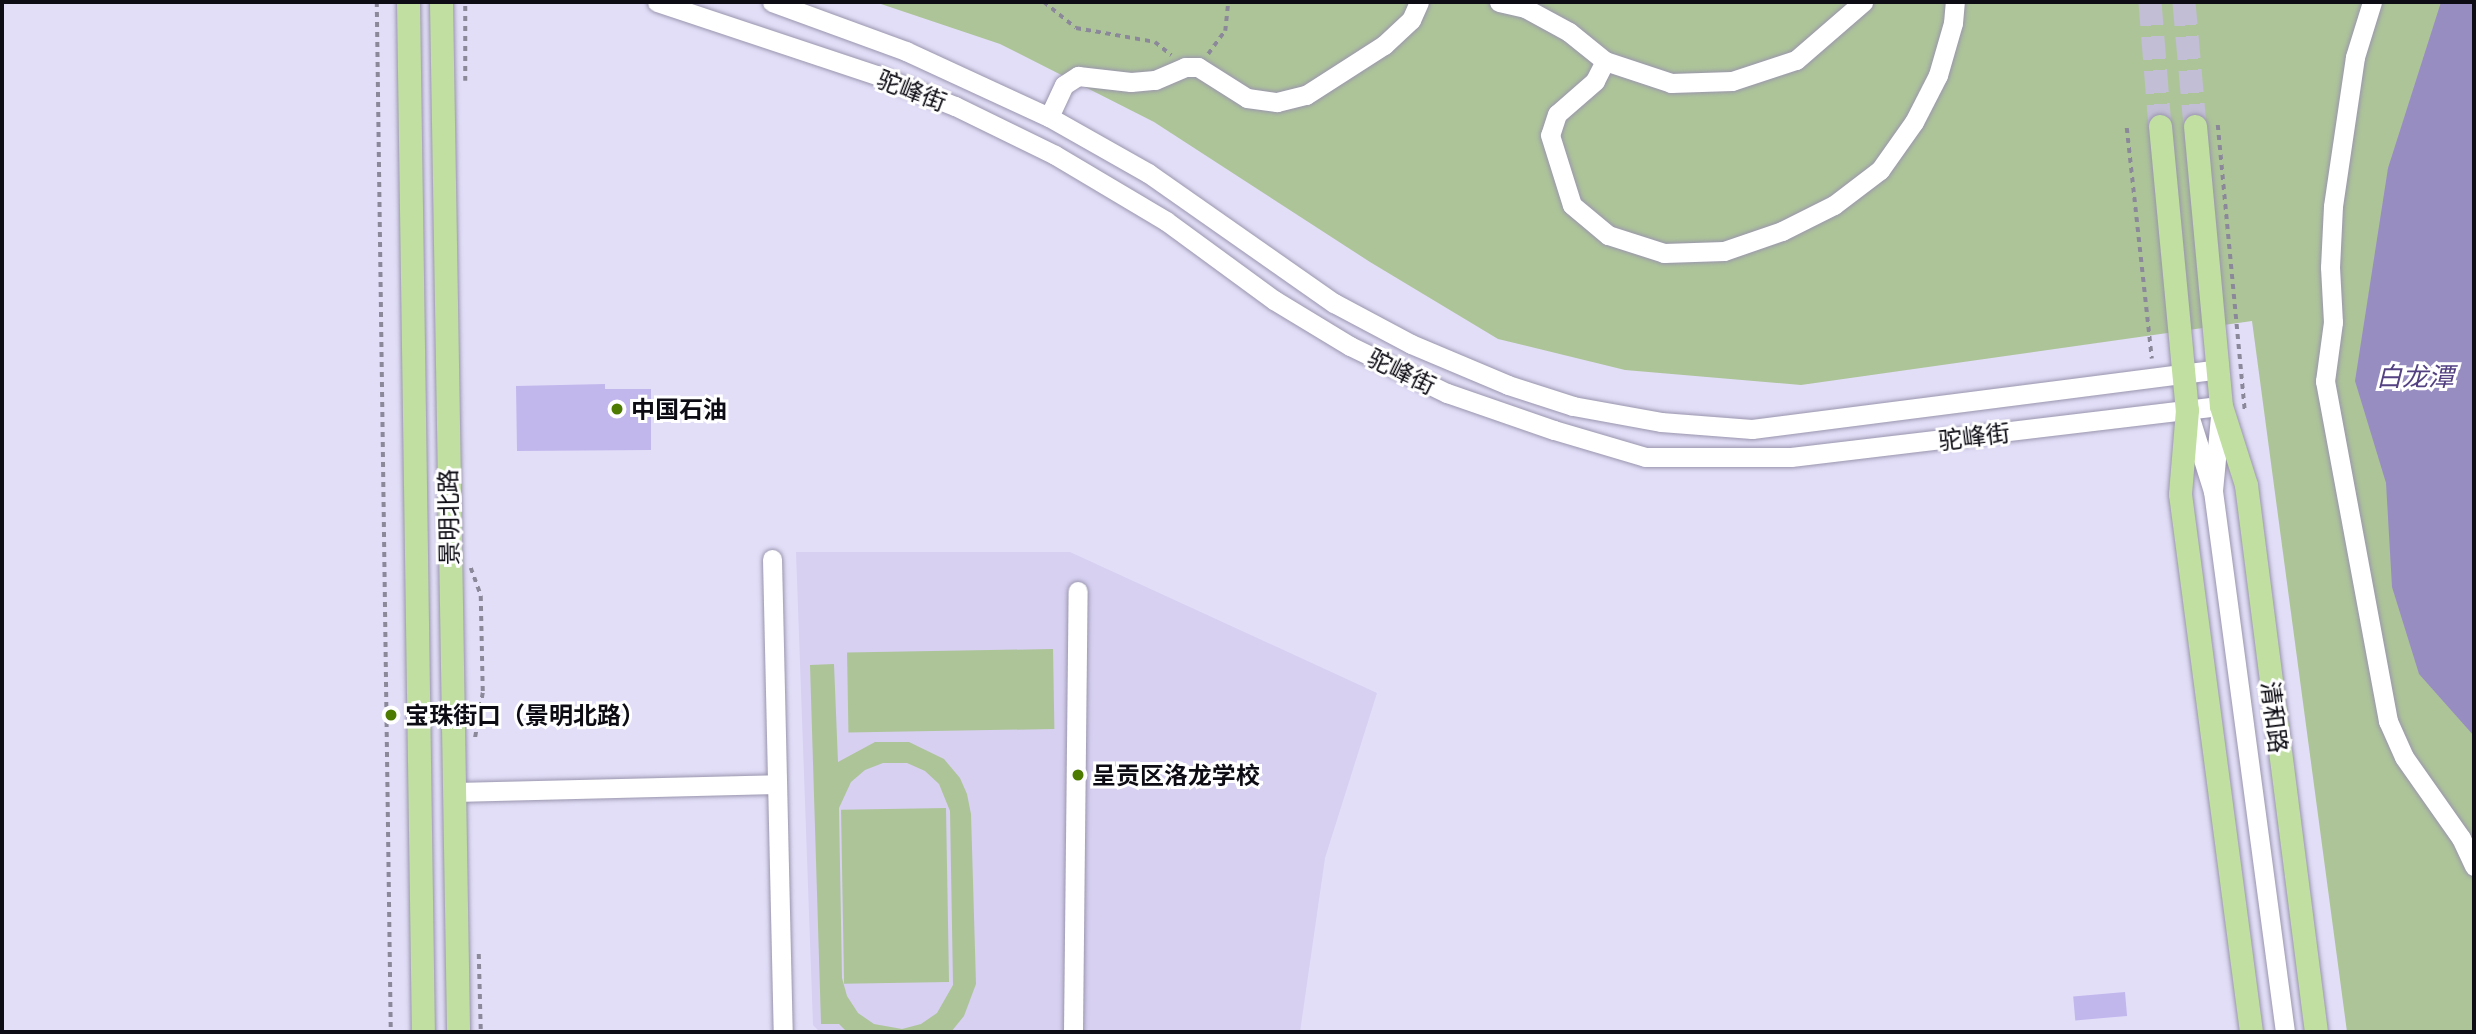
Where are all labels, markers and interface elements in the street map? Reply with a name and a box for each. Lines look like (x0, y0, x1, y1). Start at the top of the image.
street label: 驼峰街 (873, 64, 951, 116)
street label: 驼峰街 (1363, 342, 1441, 400)
water label: 白龙潭 (2376, 361, 2454, 393)
place label: 中国石油 (631, 395, 727, 423)
marker: 中国石油 (609, 401, 625, 417)
street label: 驼峰街 (1937, 417, 2011, 455)
street label: 景明北路 (433, 469, 463, 565)
street label: 清和路 (2256, 680, 2294, 754)
place label: 宝珠街口（景明北路） (405, 701, 645, 729)
marker: 宝珠街口（景明北路） (383, 707, 399, 723)
place label: 呈贡区洛龙学校 (1092, 761, 1260, 789)
marker: 呈贡区洛龙学校 (1070, 767, 1086, 783)

